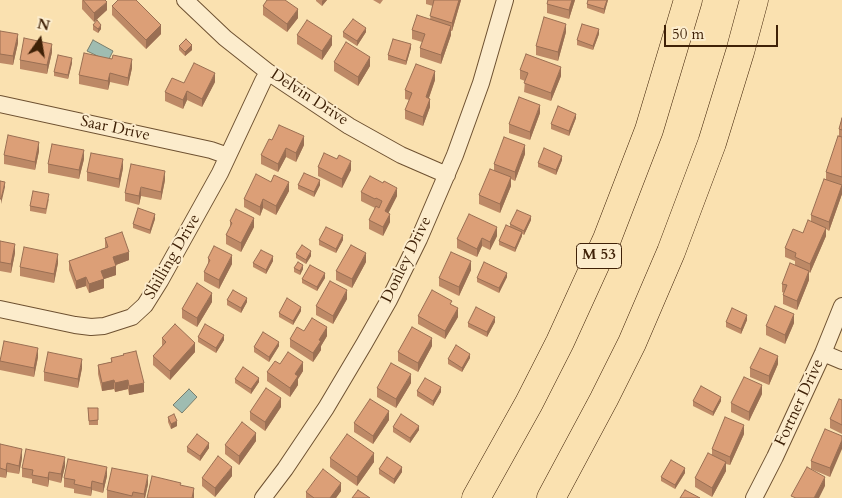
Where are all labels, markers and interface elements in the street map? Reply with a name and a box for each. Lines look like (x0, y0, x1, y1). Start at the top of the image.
text: N (35, 14, 52, 36)
north arrow (15, 15, 65, 65)
scale bar (667, 15, 781, 47)
text: 50 m (672, 24, 704, 44)
street label: Delvin Drive (266, 66, 352, 130)
street label: Saar Drive (78, 112, 152, 146)
street label: Shilling Drive (141, 211, 205, 303)
street label: Donley Drive (378, 214, 436, 306)
road number: M 53 (576, 244, 622, 268)
street label: Fortner Drive (771, 356, 829, 450)

